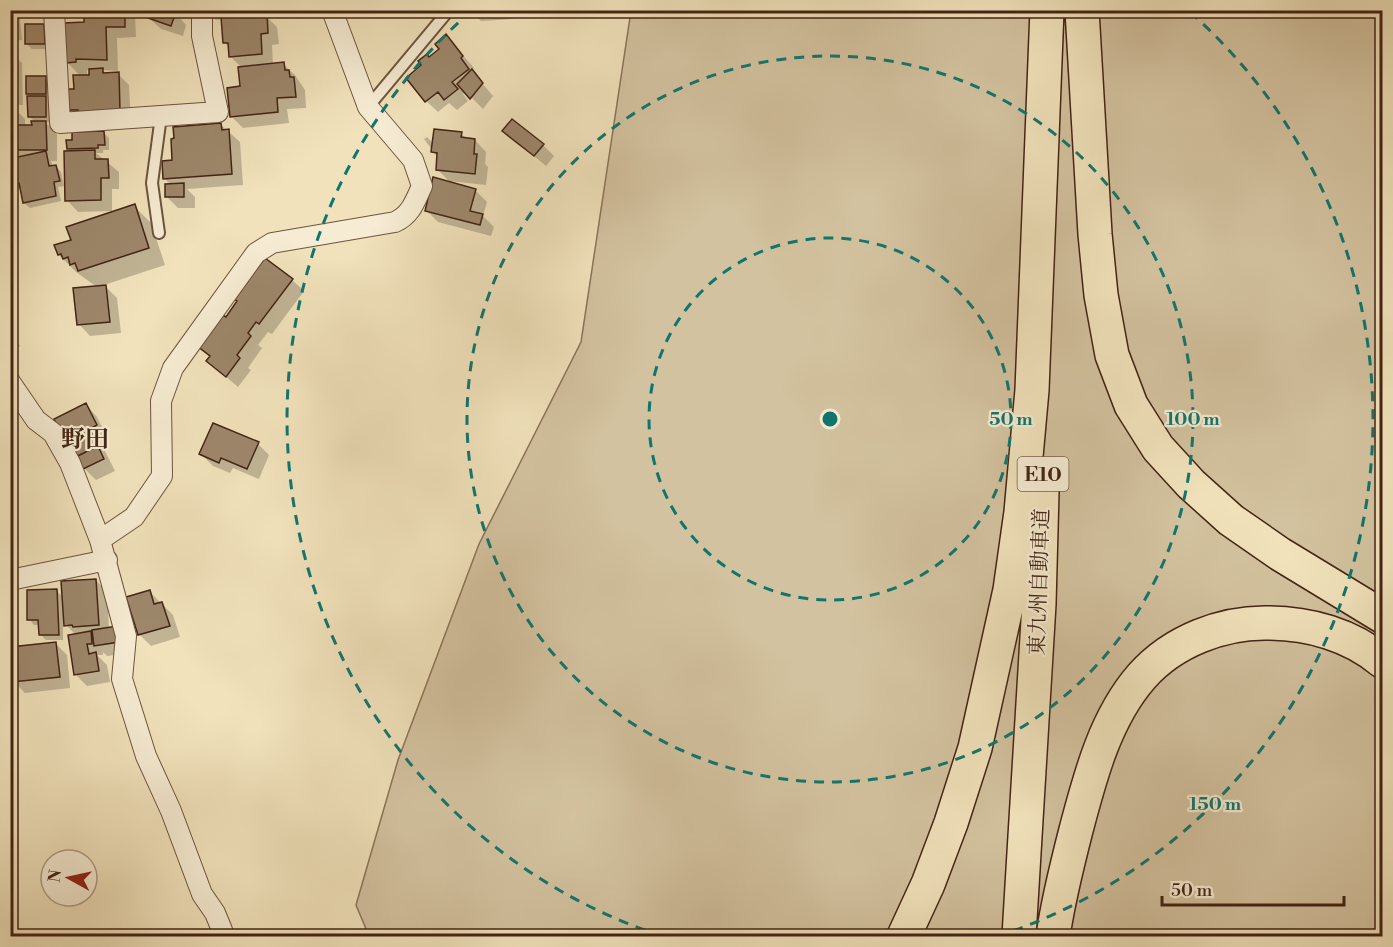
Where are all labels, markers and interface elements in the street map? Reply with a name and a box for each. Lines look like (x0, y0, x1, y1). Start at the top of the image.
text: 50 m (989, 408, 1033, 431)
text: 100 m (1166, 408, 1220, 431)
centre of rings (820, 409, 840, 429)
district label: 野田 (61, 425, 109, 455)
road number: E10 (1018, 457, 1068, 491)
street label: 東九州自動車道 (1024, 508, 1056, 656)
text: 150 m (1189, 793, 1242, 816)
north arrow (39, 848, 99, 908)
text: N (44, 868, 66, 884)
scale bar (1162, 869, 1344, 907)
text: 50 m (1171, 879, 1213, 902)

